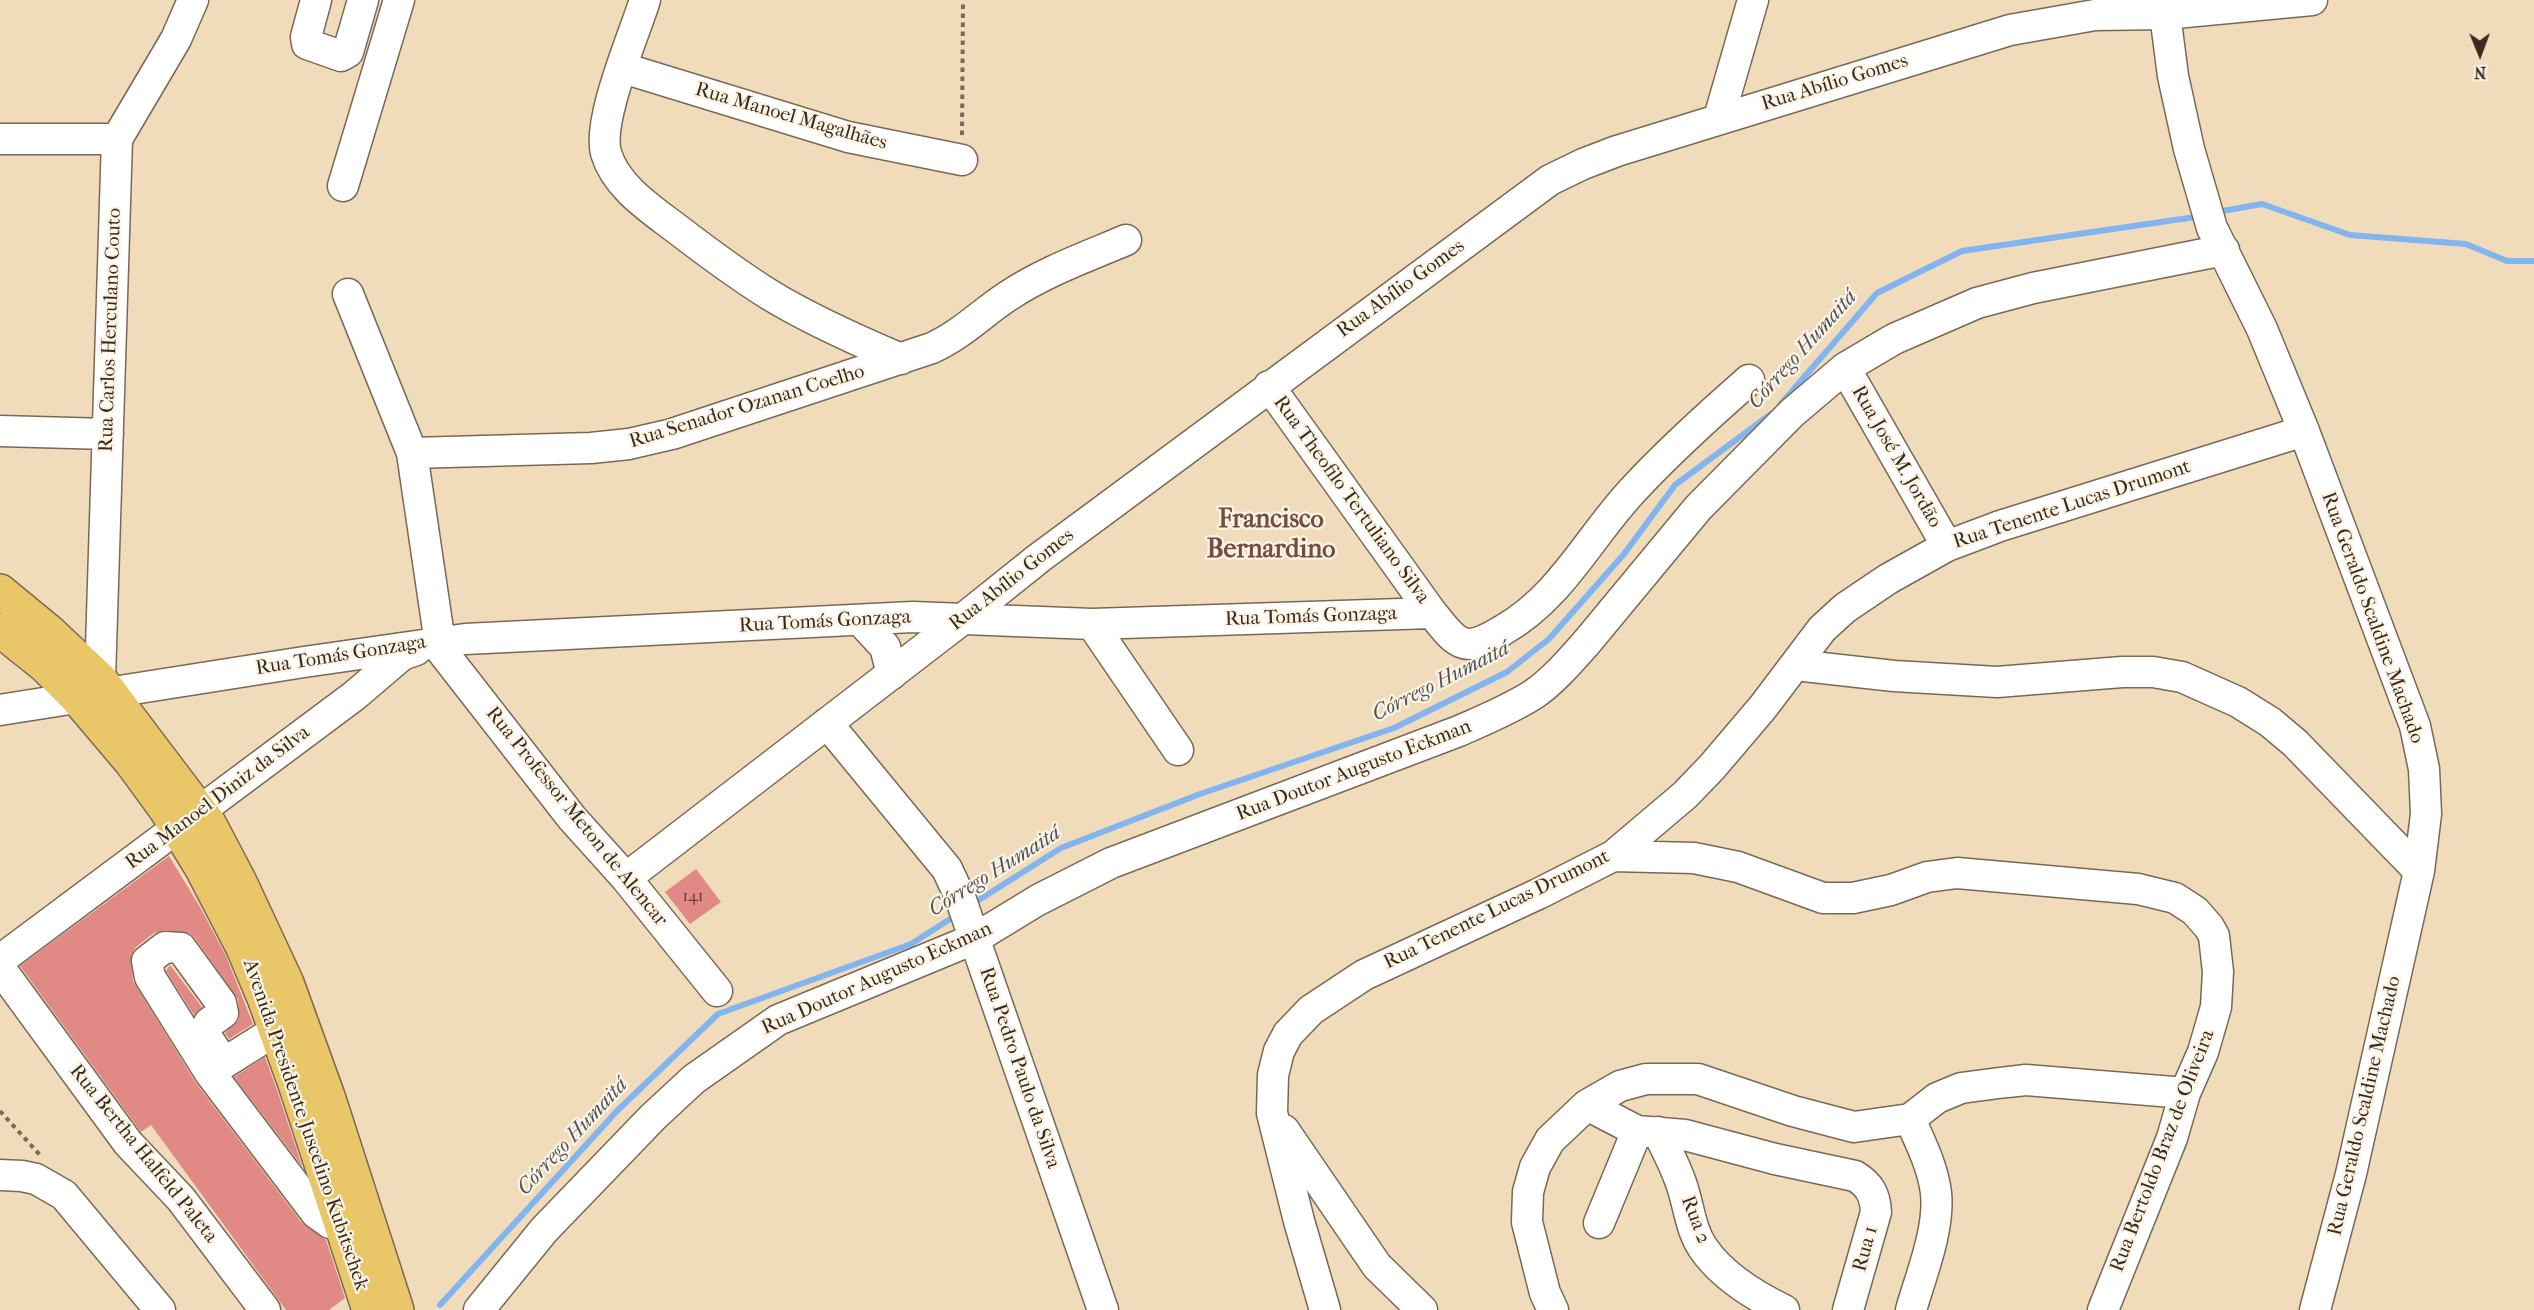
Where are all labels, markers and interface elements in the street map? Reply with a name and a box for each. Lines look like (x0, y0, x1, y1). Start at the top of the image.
north arrow (2450, 24, 2510, 84)
street label: Rua Abílio Gomes (1759, 49, 1911, 117)
text: N (2474, 63, 2487, 82)
street label: Rua Manoel Magalhães (692, 78, 890, 156)
street label: Rua Carlos Herculano Couto (95, 208, 127, 452)
street label: Rua Abílio Gomes (1332, 235, 1470, 343)
water label: Córrego Humaitá (1743, 286, 1863, 414)
street label: Rua Senador Ozanan Coelho (626, 360, 868, 454)
street label: Rua José M. Jordão (1846, 382, 1946, 532)
street label: Rua Theofilo Tertuliano Silva (1268, 391, 1434, 609)
street label: Rua Tenente Lucas Drumont (1950, 455, 2194, 555)
street label: Rua Geraldo Scaldine Machado (2315, 489, 2429, 747)
district label: Francisco Bernardino (1207, 505, 1335, 566)
street label: Rua Abílio Gomes (945, 524, 1079, 636)
street label: Rua Tomás Gonzaga (1225, 602, 1397, 632)
street label: Rua Tomás Gonzaga (738, 606, 912, 638)
street label: Rua Tomás Gonzaga (254, 631, 428, 681)
water label: Córrego Humaitá (1368, 637, 1514, 727)
street label: Rua Professor Meton de Alencar (480, 702, 672, 932)
street label: Rua Doutor Augusto Eckman (1233, 715, 1475, 827)
street label: Rua Manoel Diniz da Silva (121, 721, 315, 875)
water label: Córrego Humaitá (924, 821, 1066, 923)
street label: Rua Tenente Lucas Drumont (1380, 845, 1614, 975)
house number: 141 (683, 887, 703, 907)
street label: Rua Doutor Augusto Eckman (758, 917, 996, 1041)
street label: Avenida Presidente Juscelino Kubitschek (237, 956, 373, 1294)
street label: Rua Pedro Paulo da Silva (973, 964, 1065, 1172)
street label: Rua Geraldo Scaldine Machado (2323, 974, 2407, 1238)
street label: Rua Bertoldo Braz de Oliveira (2106, 1027, 2220, 1275)
street label: Rua Bertha Halfeld Paleta (64, 1060, 222, 1248)
water label: Córrego Humaitá (512, 1073, 634, 1201)
street label: Rua 2 (1675, 1193, 1715, 1247)
street label: Rua 1 (1848, 1224, 1884, 1274)

